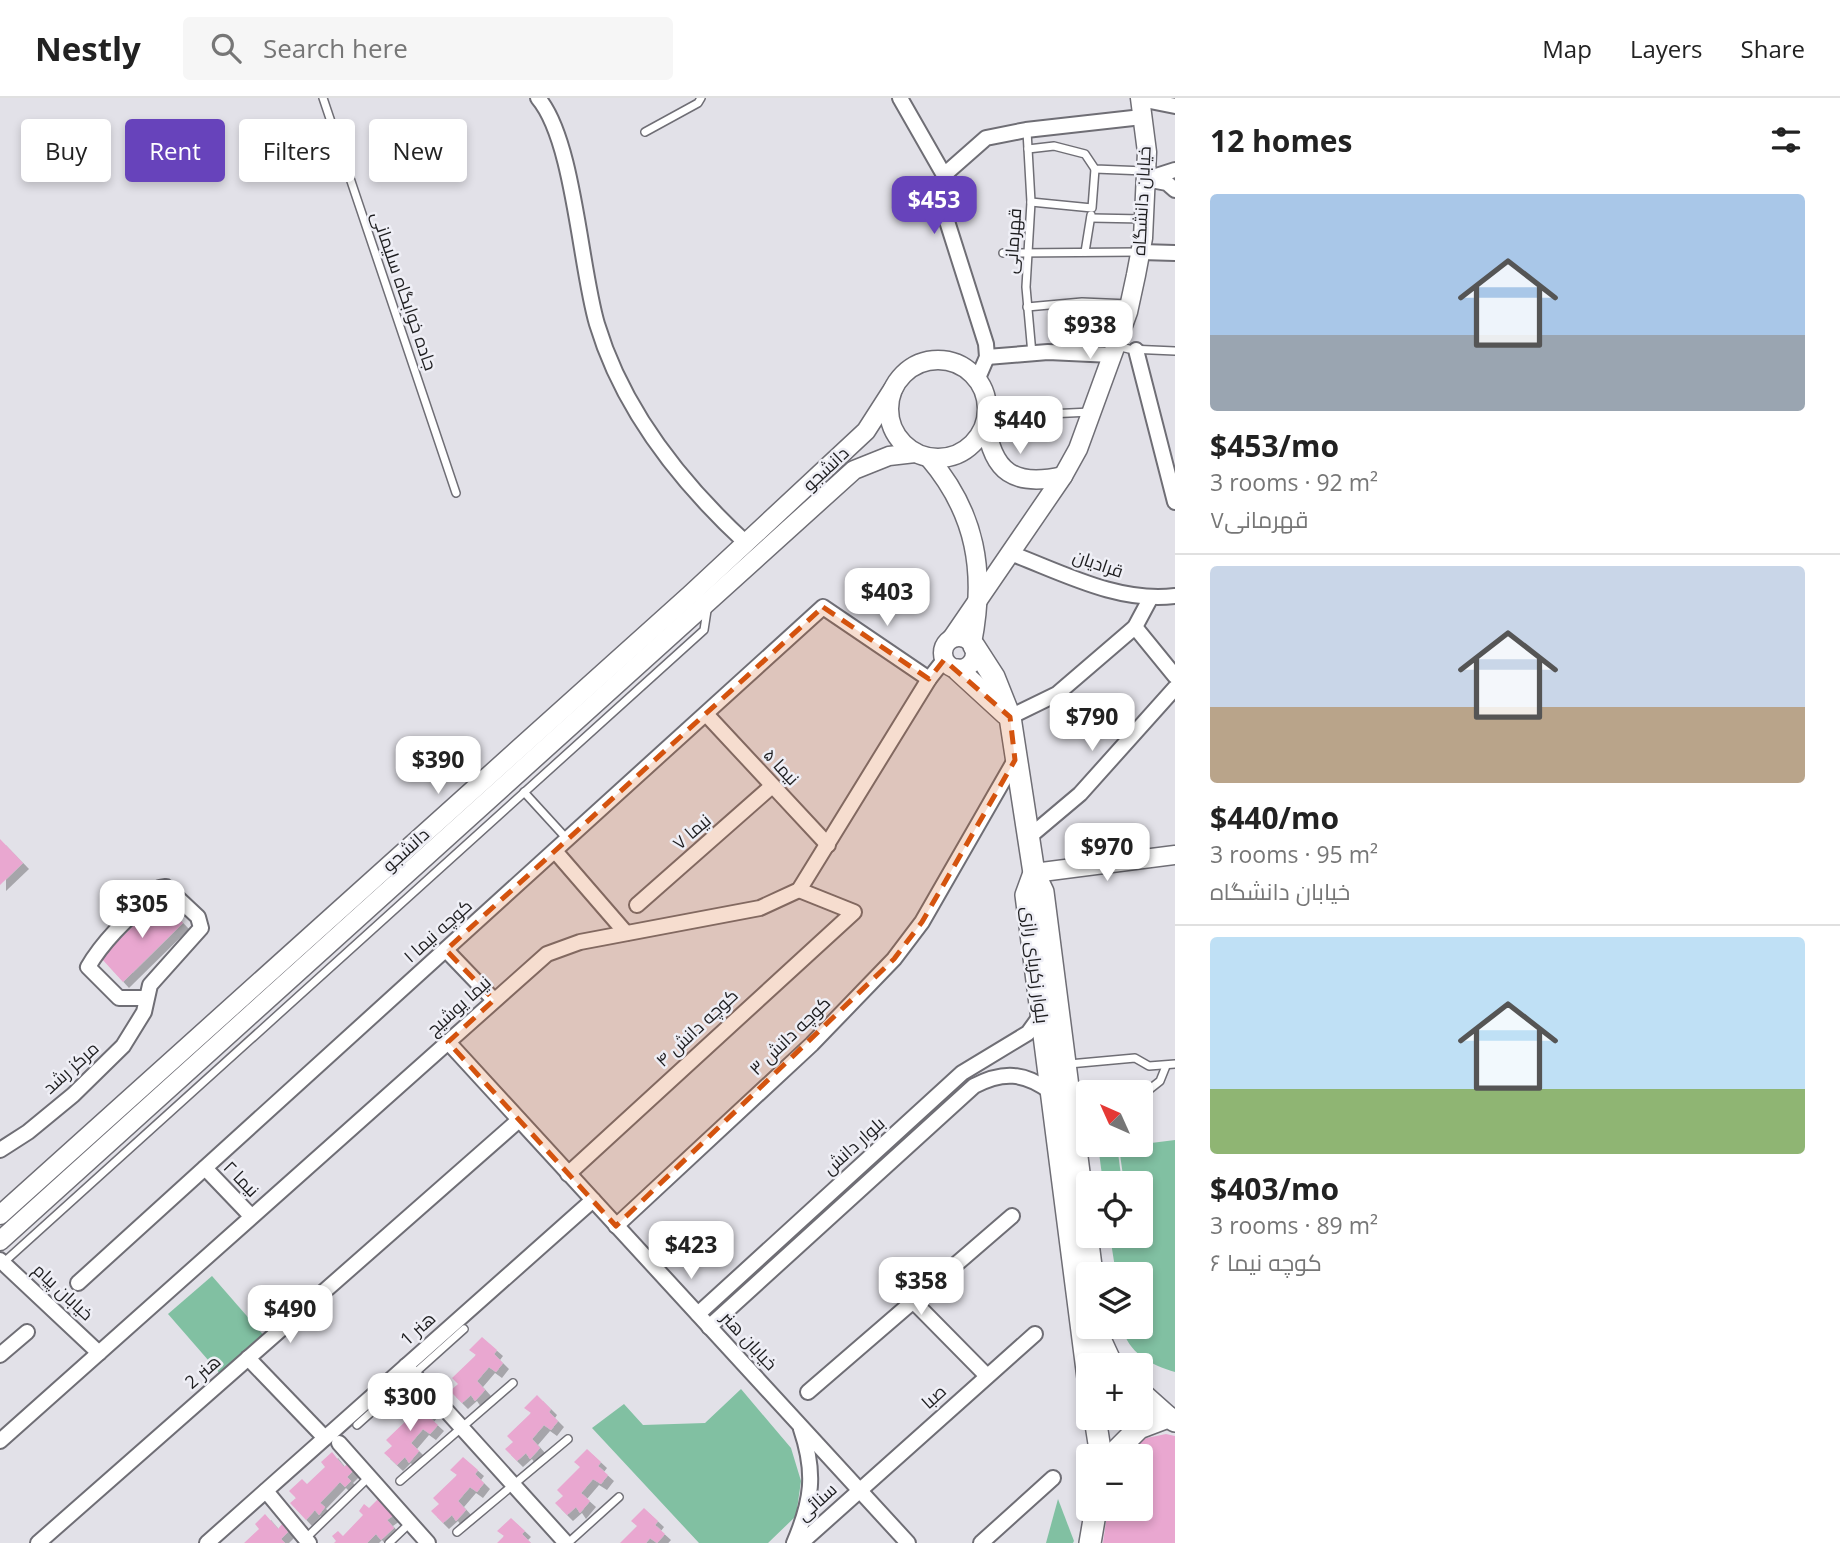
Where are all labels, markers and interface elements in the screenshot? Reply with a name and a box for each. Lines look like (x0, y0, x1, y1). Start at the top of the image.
search box (183, 17, 673, 80)
text: Nestly (35, 26, 141, 71)
icon: search (207, 29, 245, 67)
text: Search here (263, 30, 408, 66)
text: Map (1542, 32, 1592, 65)
text: Layers (1630, 32, 1703, 65)
text: Share (1741, 32, 1805, 65)
chip: Buy (21, 119, 111, 182)
chip: Rent (125, 119, 225, 182)
chip: Filters (239, 119, 355, 182)
chip: New (369, 119, 467, 182)
text: 12 homes (1210, 120, 1353, 161)
icon: filters (1767, 121, 1805, 159)
street label: خیابان دانشگاه (1126, 146, 1156, 256)
pin: $453 (893, 176, 975, 236)
text: $453 (908, 183, 960, 215)
street label: قهرمانی (998, 207, 1026, 275)
street label: جاده خوابگاه سلیمانی (367, 208, 443, 373)
icon: home (1445, 240, 1571, 366)
pin: $938 (1049, 302, 1131, 361)
text: $938 (1064, 308, 1116, 340)
pin: $440 (979, 396, 1061, 456)
text: $440 (994, 403, 1046, 435)
text: $453/mo (1210, 425, 1339, 466)
street label: دانشجو (797, 441, 854, 496)
text: 3 rooms · 92 m² (1210, 466, 1378, 498)
text: قهرمانی۷ (1210, 503, 1308, 535)
street label: قرادیان (1070, 543, 1127, 583)
pin: $403 (846, 568, 928, 628)
text: $403 (861, 575, 913, 607)
icon: home (1445, 612, 1571, 738)
pin: $790 (1051, 694, 1133, 753)
text: $790 (1066, 700, 1118, 732)
pin: $390 (397, 736, 479, 796)
text: $390 (412, 743, 464, 775)
street label: نیما ۵ (759, 743, 805, 790)
text: $440/mo (1210, 797, 1339, 838)
street label: نیما ۷ (667, 808, 716, 855)
street label: دانشجو (377, 822, 434, 877)
pin: $970 (1066, 824, 1148, 883)
text: $970 (1081, 830, 1133, 862)
text: 3 rooms · 95 m² (1210, 838, 1378, 870)
text: خیابان دانشگاه (1210, 875, 1350, 907)
pin: $305 (101, 880, 183, 940)
text: $305 (116, 887, 168, 919)
street label: کوچه نیما ۱ (398, 893, 477, 968)
street label: بلوار زکریای رازی (1017, 905, 1055, 1025)
street label: نیما یوشیج (421, 970, 496, 1041)
street label: کوچه دانش ۴ (650, 983, 743, 1072)
icon: home (1445, 983, 1571, 1109)
street label: کوچه دانش ۳ (743, 990, 836, 1081)
street label: مرکز رشد (37, 1036, 103, 1099)
north arrow (1076, 1080, 1153, 1157)
map controls (1076, 1080, 1153, 1521)
street label: بلوار دانش (817, 1111, 890, 1180)
street label: نیما ۲ (219, 1155, 265, 1202)
text: $403/mo (1210, 1168, 1339, 1209)
button: locate (1076, 1171, 1153, 1248)
text: 3 rooms · 89 m² (1210, 1209, 1378, 1241)
pin: $423 (650, 1222, 732, 1281)
text: $423 (665, 1228, 717, 1260)
text: کوچه نیما ۶ (1210, 1246, 1322, 1278)
street label: خیابان پیام (28, 1257, 99, 1326)
pin: $358 (880, 1258, 962, 1317)
button: layers (1076, 1262, 1153, 1339)
text: $358 (895, 1264, 947, 1296)
pin: $490 (249, 1286, 331, 1345)
text: $490 (264, 1292, 316, 1324)
street label: خیابان هنر (716, 1305, 783, 1375)
street label: هنر 1 (394, 1306, 440, 1351)
street label: هنر 2 (179, 1349, 225, 1393)
button: + (1076, 1353, 1153, 1430)
pin: $300 (369, 1374, 451, 1433)
street label: صبا (916, 1379, 951, 1414)
text: $300 (384, 1380, 436, 1412)
button: − (1076, 1444, 1153, 1521)
street label: سنائی (791, 1477, 842, 1526)

